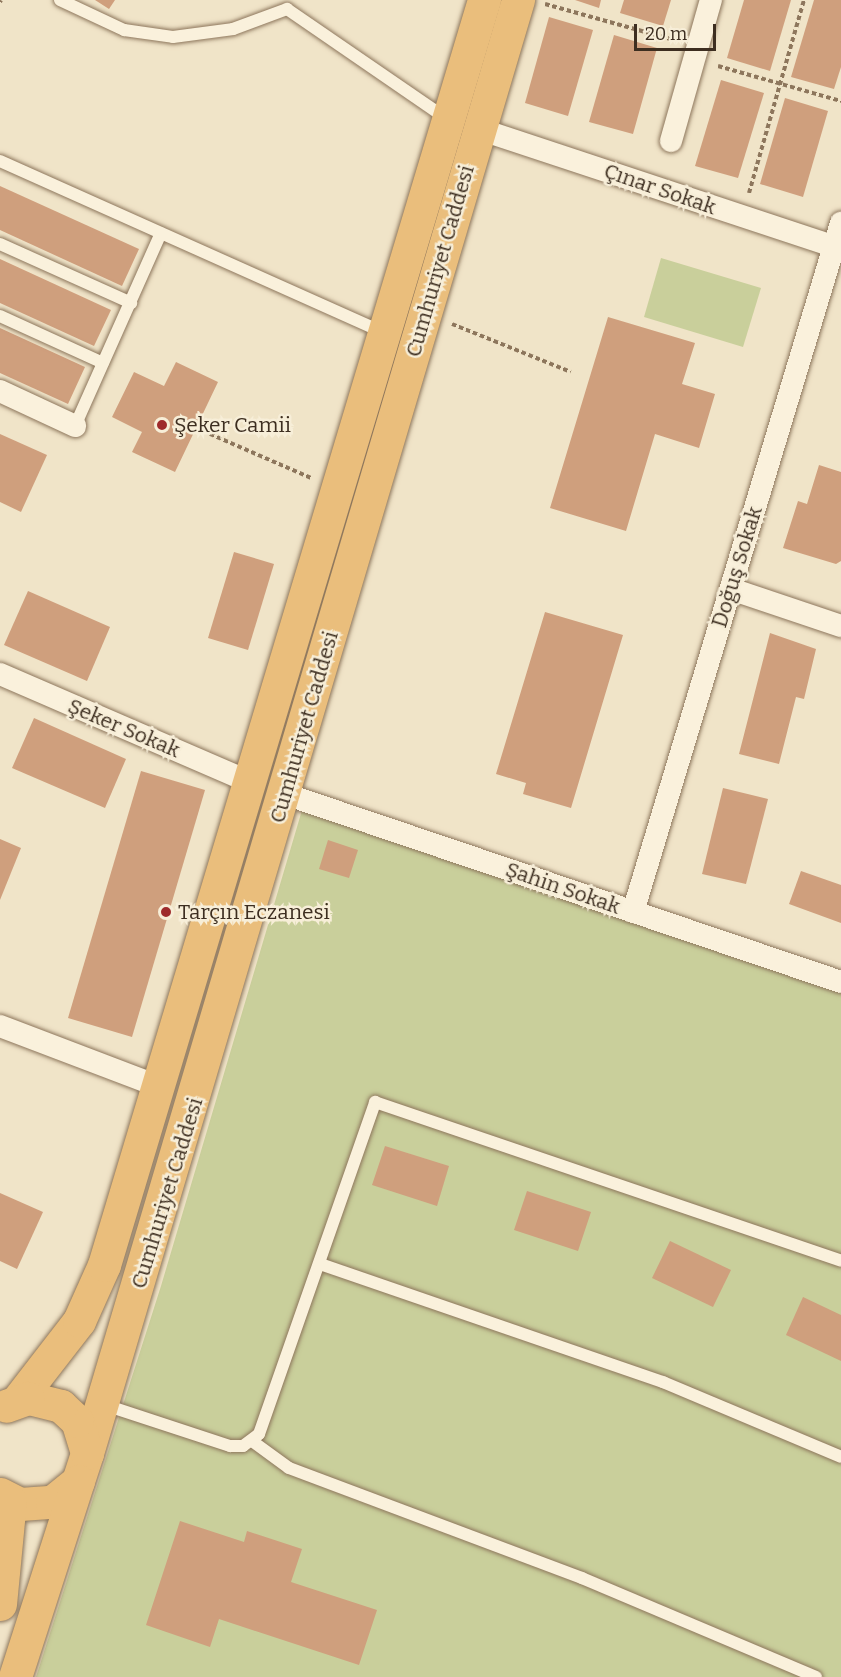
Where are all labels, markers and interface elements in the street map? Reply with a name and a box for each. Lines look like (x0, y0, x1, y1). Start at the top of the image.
scale bar (637, 12, 720, 50)
text: 20 m (645, 23, 687, 45)
street label: Çınar Sokak (601, 158, 719, 220)
street label: Cumhuriyet Caddesi (401, 162, 479, 360)
place label: Şeker Camii (174, 412, 291, 438)
marker: Şeker Camii (155, 418, 169, 432)
street label: Doğuş Sokak (707, 503, 767, 631)
street label: Cumhuriyet Caddesi (265, 628, 343, 826)
street label: Şeker Sokak (64, 693, 184, 763)
street label: Şahin Sokak (502, 857, 624, 919)
place label: Tarçın Eczanesi (178, 899, 330, 925)
marker: Tarçın Eczanesi (159, 905, 173, 919)
street label: Cumhuriyet Caddesi (126, 1095, 208, 1291)

